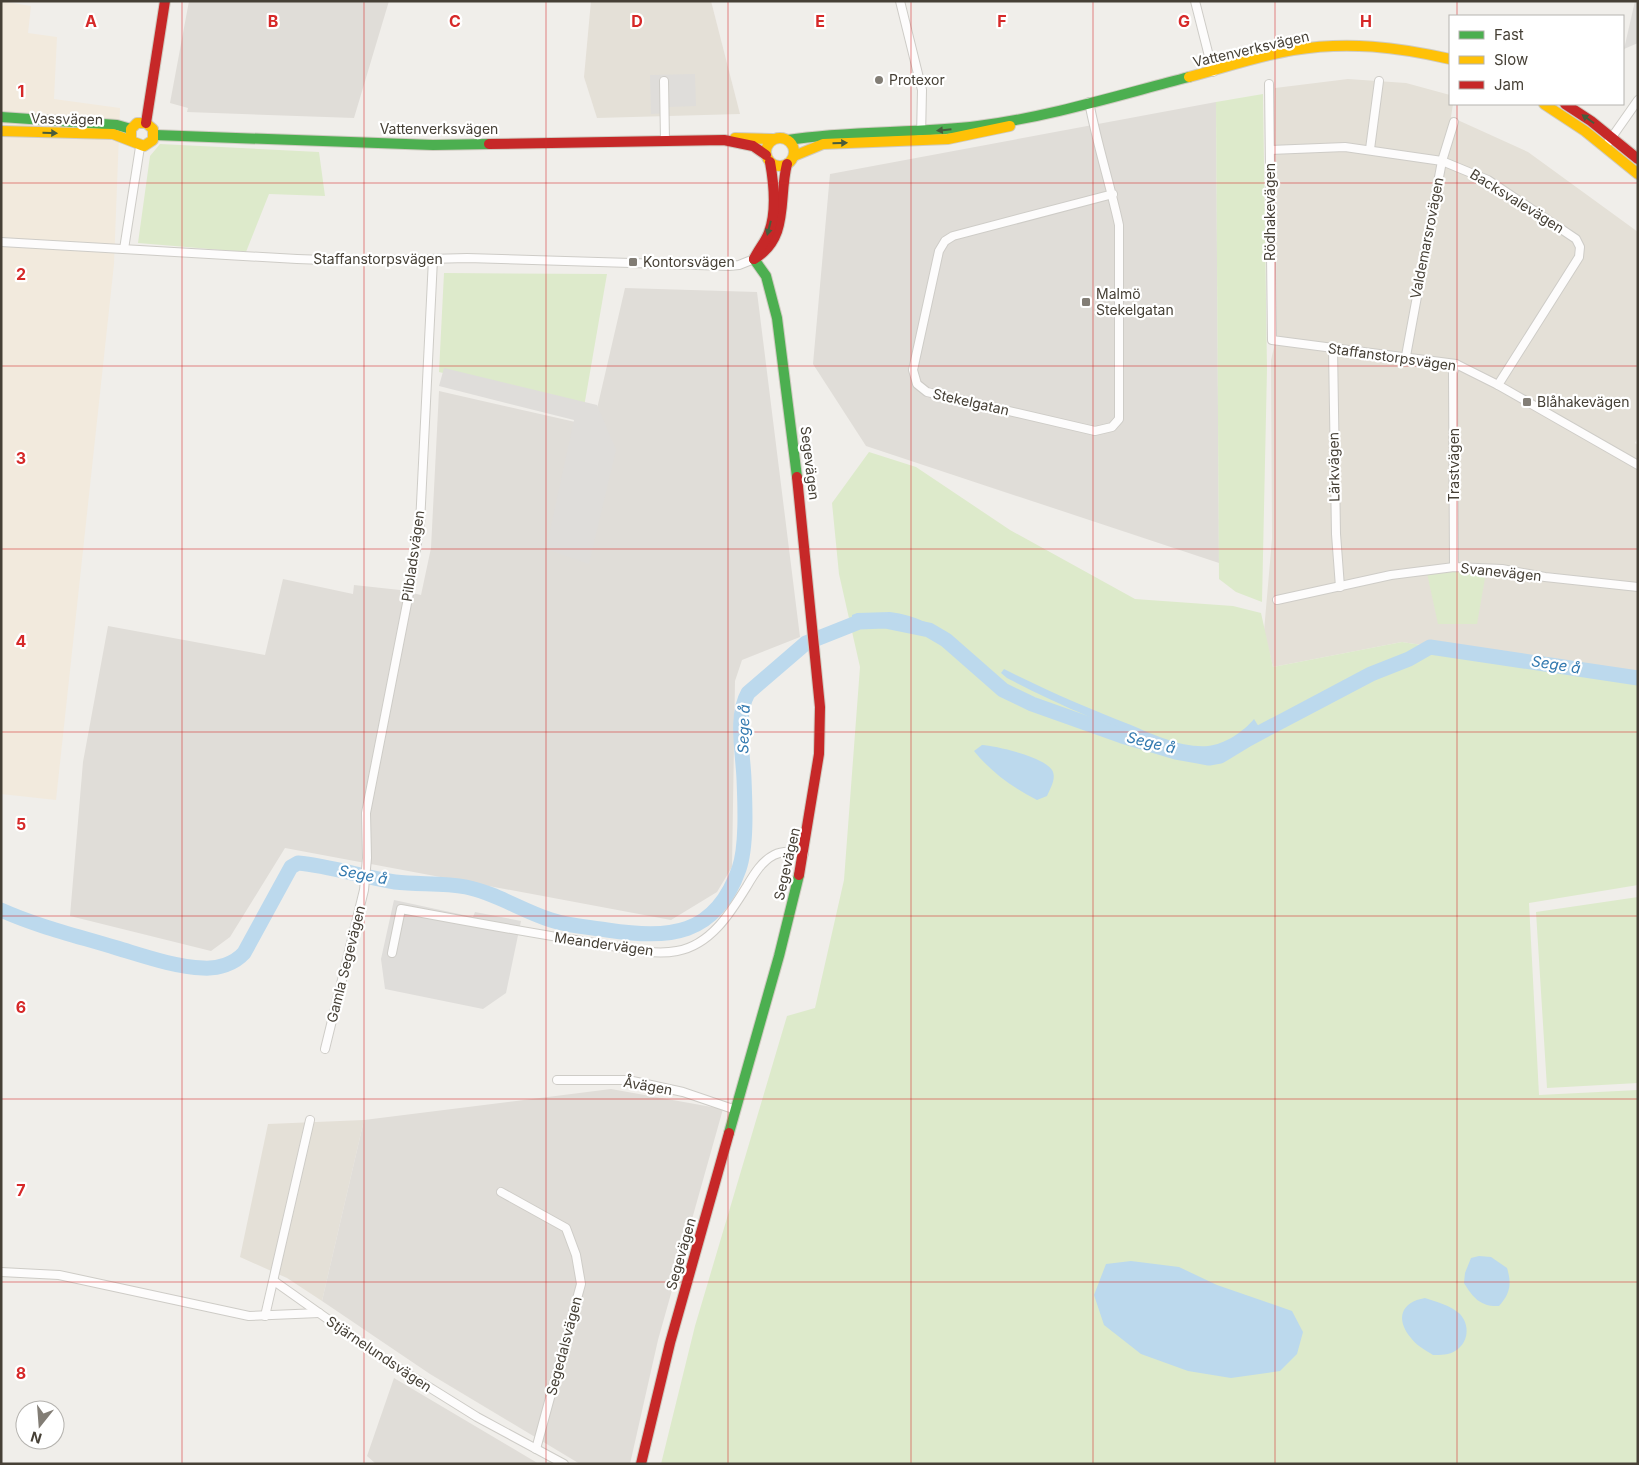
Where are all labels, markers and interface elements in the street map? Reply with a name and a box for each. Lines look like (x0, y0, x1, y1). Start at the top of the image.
text: A (85, 11, 97, 31)
text: B (268, 11, 278, 31)
text: C (449, 11, 461, 31)
text: D (631, 11, 643, 31)
text: E (815, 11, 825, 31)
text: F (997, 11, 1007, 31)
text: G (1178, 11, 1190, 31)
text: H (1360, 11, 1372, 31)
legend (1449, 15, 1624, 105)
text: Fast (1494, 25, 1524, 44)
street label: Vattenverksvägen (1191, 27, 1311, 70)
text: Slow (1494, 50, 1528, 69)
place label: Protexor (889, 71, 945, 88)
marker: Protexor (873, 74, 885, 86)
text: Jam (1494, 75, 1524, 94)
text: 1 (18, 81, 24, 101)
street label: Vassvägen (31, 109, 103, 128)
one-way arrow (1582, 114, 1595, 124)
street label: Vattenverksvägen (380, 120, 498, 137)
one-way arrow (935, 126, 951, 134)
one-way arrow (42, 129, 58, 137)
one-way arrow (832, 139, 848, 147)
street label: Rödhakevägen (1261, 163, 1278, 261)
street label: Backsvalevägen (1467, 165, 1567, 236)
street label: Valdemarsrovägen (1406, 176, 1447, 300)
one-way arrow (765, 220, 773, 235)
street label: Staffanstorpsvägen (313, 250, 443, 267)
place label: Kontorsvägen (643, 253, 735, 270)
marker: Kontorsvägen (627, 256, 639, 268)
text: 2 (16, 264, 26, 284)
place label: Malmö Stekelgatan (1096, 285, 1174, 318)
marker: Malmö Stekelgatan (1080, 296, 1092, 308)
street label: Staffanstorpsvägen (1327, 339, 1457, 374)
street label: Stekelgatan (931, 384, 1011, 419)
place label: Blåhakevägen (1537, 393, 1630, 410)
marker: Blåhakevägen (1521, 396, 1533, 408)
street label: Segevägen (798, 425, 823, 501)
street label: Trastvägen (1445, 428, 1462, 502)
street label: Lärkvägen (1324, 432, 1343, 502)
text: 3 (16, 448, 26, 468)
street label: Pilbladsvägen (398, 509, 427, 603)
street label: Svanevägen (1460, 559, 1542, 584)
text: 4 (16, 631, 27, 651)
water label: Sege å (1530, 651, 1582, 678)
water label: Sege å (733, 704, 754, 754)
water label: Sege å (1125, 727, 1177, 758)
text: 5 (16, 814, 26, 834)
street label: Segevägen (770, 826, 803, 902)
water label: Sege å (337, 860, 389, 889)
street label: Gamla Segevägen (323, 904, 368, 1024)
street label: Meandervägen (553, 928, 655, 959)
text: 6 (16, 997, 26, 1017)
street label: Åvägen (622, 1072, 674, 1098)
text: 7 (16, 1180, 26, 1200)
street label: Segevägen (662, 1216, 699, 1292)
street label: Segedalsvägen (542, 1295, 585, 1397)
street label: Stjärnelundsvägen (323, 1312, 435, 1395)
text: 8 (16, 1363, 26, 1383)
north arrow (15, 1400, 65, 1450)
text: N (28, 1428, 44, 1448)

